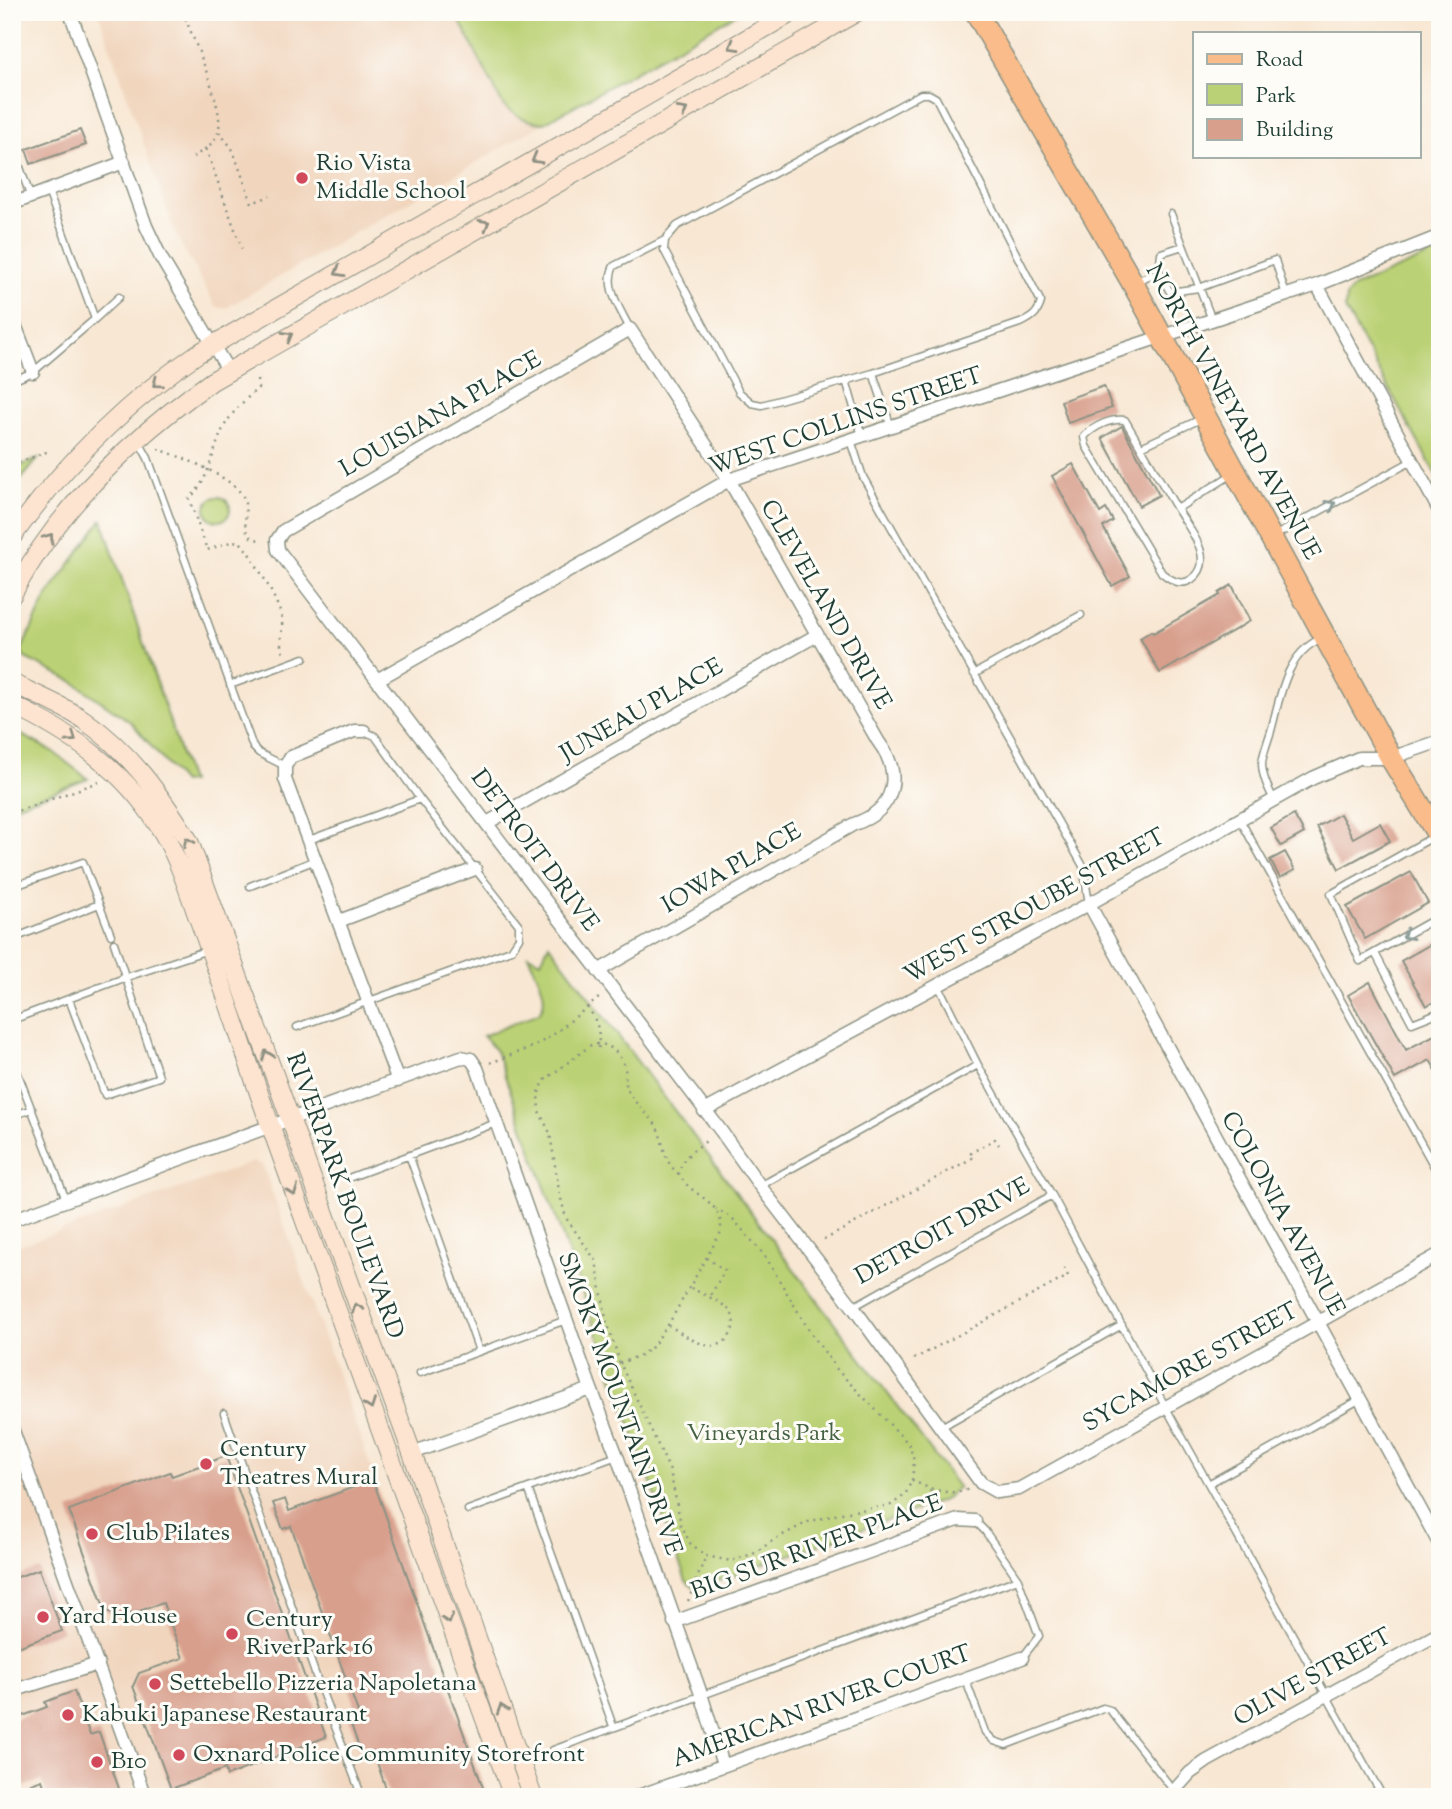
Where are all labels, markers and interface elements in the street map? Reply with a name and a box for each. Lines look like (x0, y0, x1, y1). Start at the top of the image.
legend (1193, 32, 1420, 158)
one-way arrow (728, 38, 741, 51)
text: Road (1256, 46, 1303, 76)
text: Park (1256, 82, 1297, 112)
one-way arrow (676, 106, 689, 119)
text: Building (1256, 116, 1333, 146)
place label: Rio Vista Middle School (316, 147, 466, 209)
one-way arrow (531, 151, 543, 164)
marker: Rio Vista Middle School (294, 170, 310, 186)
one-way arrow (478, 219, 491, 232)
street label: NORTH VINEYARD AVENUE (1136, 258, 1328, 567)
one-way arrow (333, 264, 346, 277)
one-way arrow (280, 331, 293, 344)
street label: LOUISIANA PLACE (334, 343, 549, 487)
street label: WEST COLLINS STREET (705, 359, 987, 485)
one-way arrow (152, 375, 165, 387)
street label: CLEVELAND DRIVE (751, 494, 899, 717)
one-way arrow (1324, 500, 1336, 514)
one-way arrow (40, 533, 53, 546)
street label: JUNEAU PLACE (552, 650, 730, 772)
one-way arrow (64, 729, 77, 742)
street label: DETROIT DRIVE (462, 763, 607, 940)
street label: IOWA PLACE (656, 815, 808, 923)
street label: WEST STROUBE STREET (898, 821, 1172, 993)
one-way arrow (183, 837, 197, 849)
one-way arrow (1402, 927, 1415, 940)
street label: RIVERPARK BOULEVARD (276, 1048, 412, 1344)
one-way arrow (261, 1049, 275, 1061)
street label: COLONIA AVENUE (1212, 1106, 1353, 1323)
street label: DETROIT DRIVE (849, 1170, 1037, 1294)
one-way arrow (285, 1184, 299, 1196)
street label: SMOKY MOUNTAIN DRIVE (548, 1248, 690, 1561)
street label: SYCAMORE STREET (1077, 1295, 1305, 1441)
one-way arrow (352, 1302, 366, 1314)
one-way arrow (362, 1398, 376, 1410)
park label: Vineyards Park (686, 1417, 842, 1451)
place label: Century Theatres Mural (220, 1433, 378, 1495)
marker: Century Theatres Mural (198, 1456, 214, 1472)
street label: BIG SUR RIVER PLACE (686, 1486, 948, 1609)
place label: Club Pilates (106, 1517, 230, 1551)
marker: Club Pilates (84, 1526, 100, 1542)
place label: Yard House (57, 1600, 177, 1634)
place label: Century RiverPark 16 (246, 1603, 373, 1665)
marker: Yard House (35, 1609, 51, 1625)
one-way arrow (440, 1612, 454, 1624)
street label: OLIVE STREET (1228, 1620, 1398, 1736)
marker: Century RiverPark 16 (224, 1626, 240, 1642)
street label: AMERICAN RIVER COURT (668, 1637, 976, 1777)
place label: Settebello Pizzeria Napoletana (169, 1667, 477, 1701)
marker: Settebello Pizzeria Napoletana (147, 1676, 163, 1692)
place label: Kabuki Japanese Restaurant (82, 1698, 367, 1732)
one-way arrow (497, 1704, 511, 1716)
marker: Kabuki Japanese Restaurant (60, 1707, 76, 1723)
place label: Oxnard Police Community Storefront (193, 1738, 585, 1772)
place label: B10 (111, 1745, 147, 1779)
marker: Oxnard Police Community Storefront (171, 1747, 187, 1763)
marker: B10 (89, 1754, 105, 1770)

